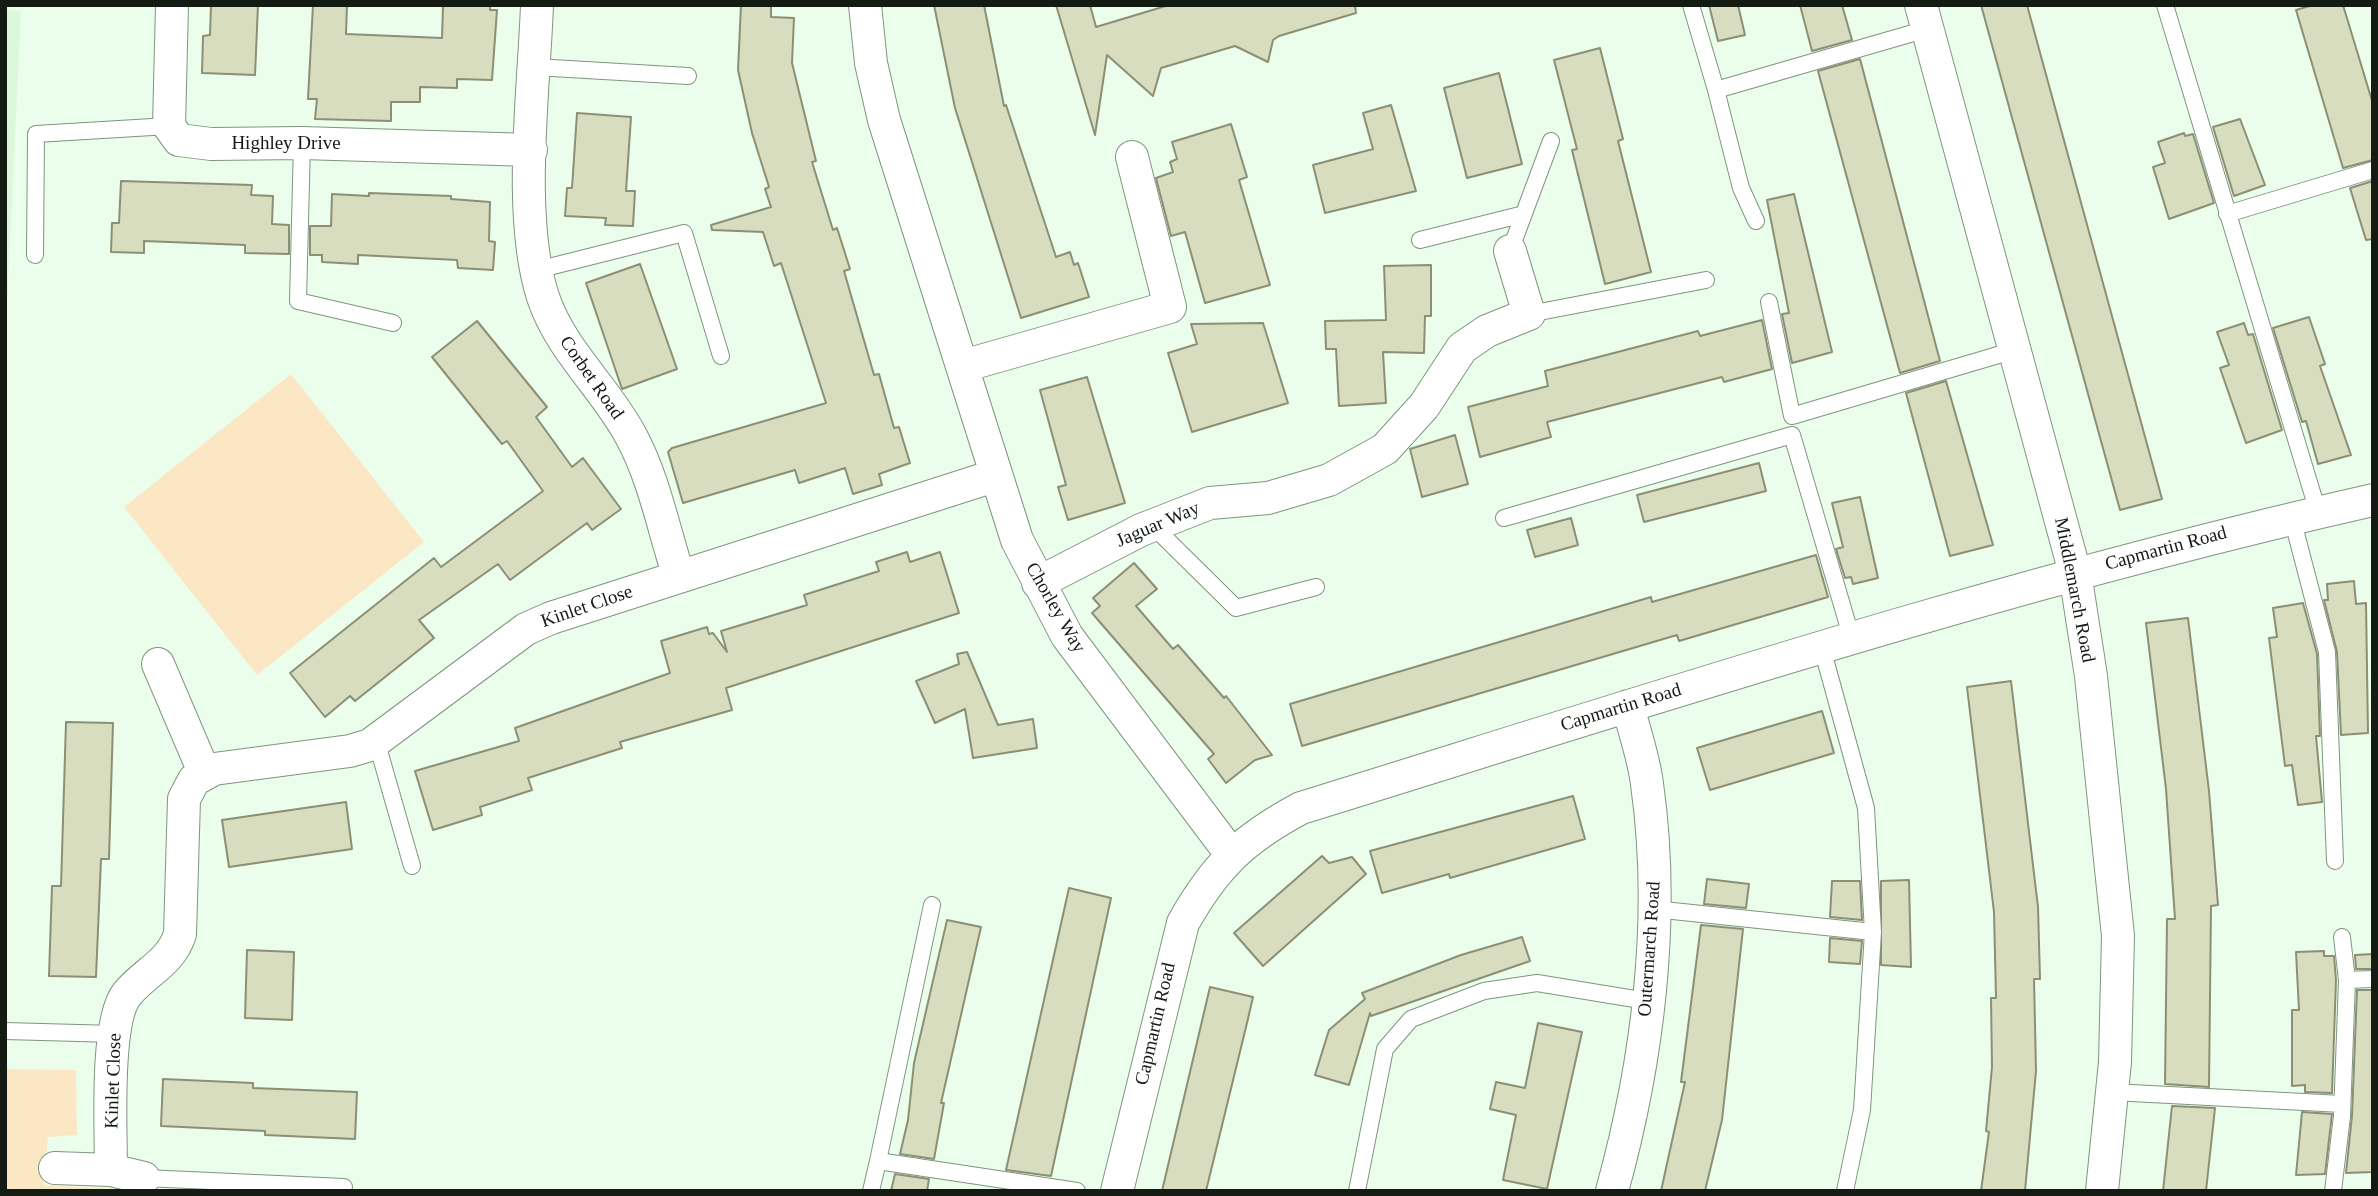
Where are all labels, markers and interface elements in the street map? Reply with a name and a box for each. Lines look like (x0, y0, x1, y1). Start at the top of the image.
street label: Highley Drive (231, 133, 341, 155)
street label: Corbet Road (554, 332, 628, 424)
street label: Jaguar Way (1113, 497, 1203, 553)
street label: Middlemarch Road (2049, 516, 2099, 664)
street label: Capmartin Road (2103, 522, 2229, 576)
street label: Chorley Way (1020, 559, 1090, 657)
street label: Kinlet Close (538, 581, 636, 633)
street label: Capmartin Road (1558, 679, 1684, 737)
street label: Outermarch Road (1634, 881, 1666, 1017)
street label: Capmartin Road (1131, 961, 1181, 1087)
street label: Kinlet Close (101, 1033, 127, 1129)

